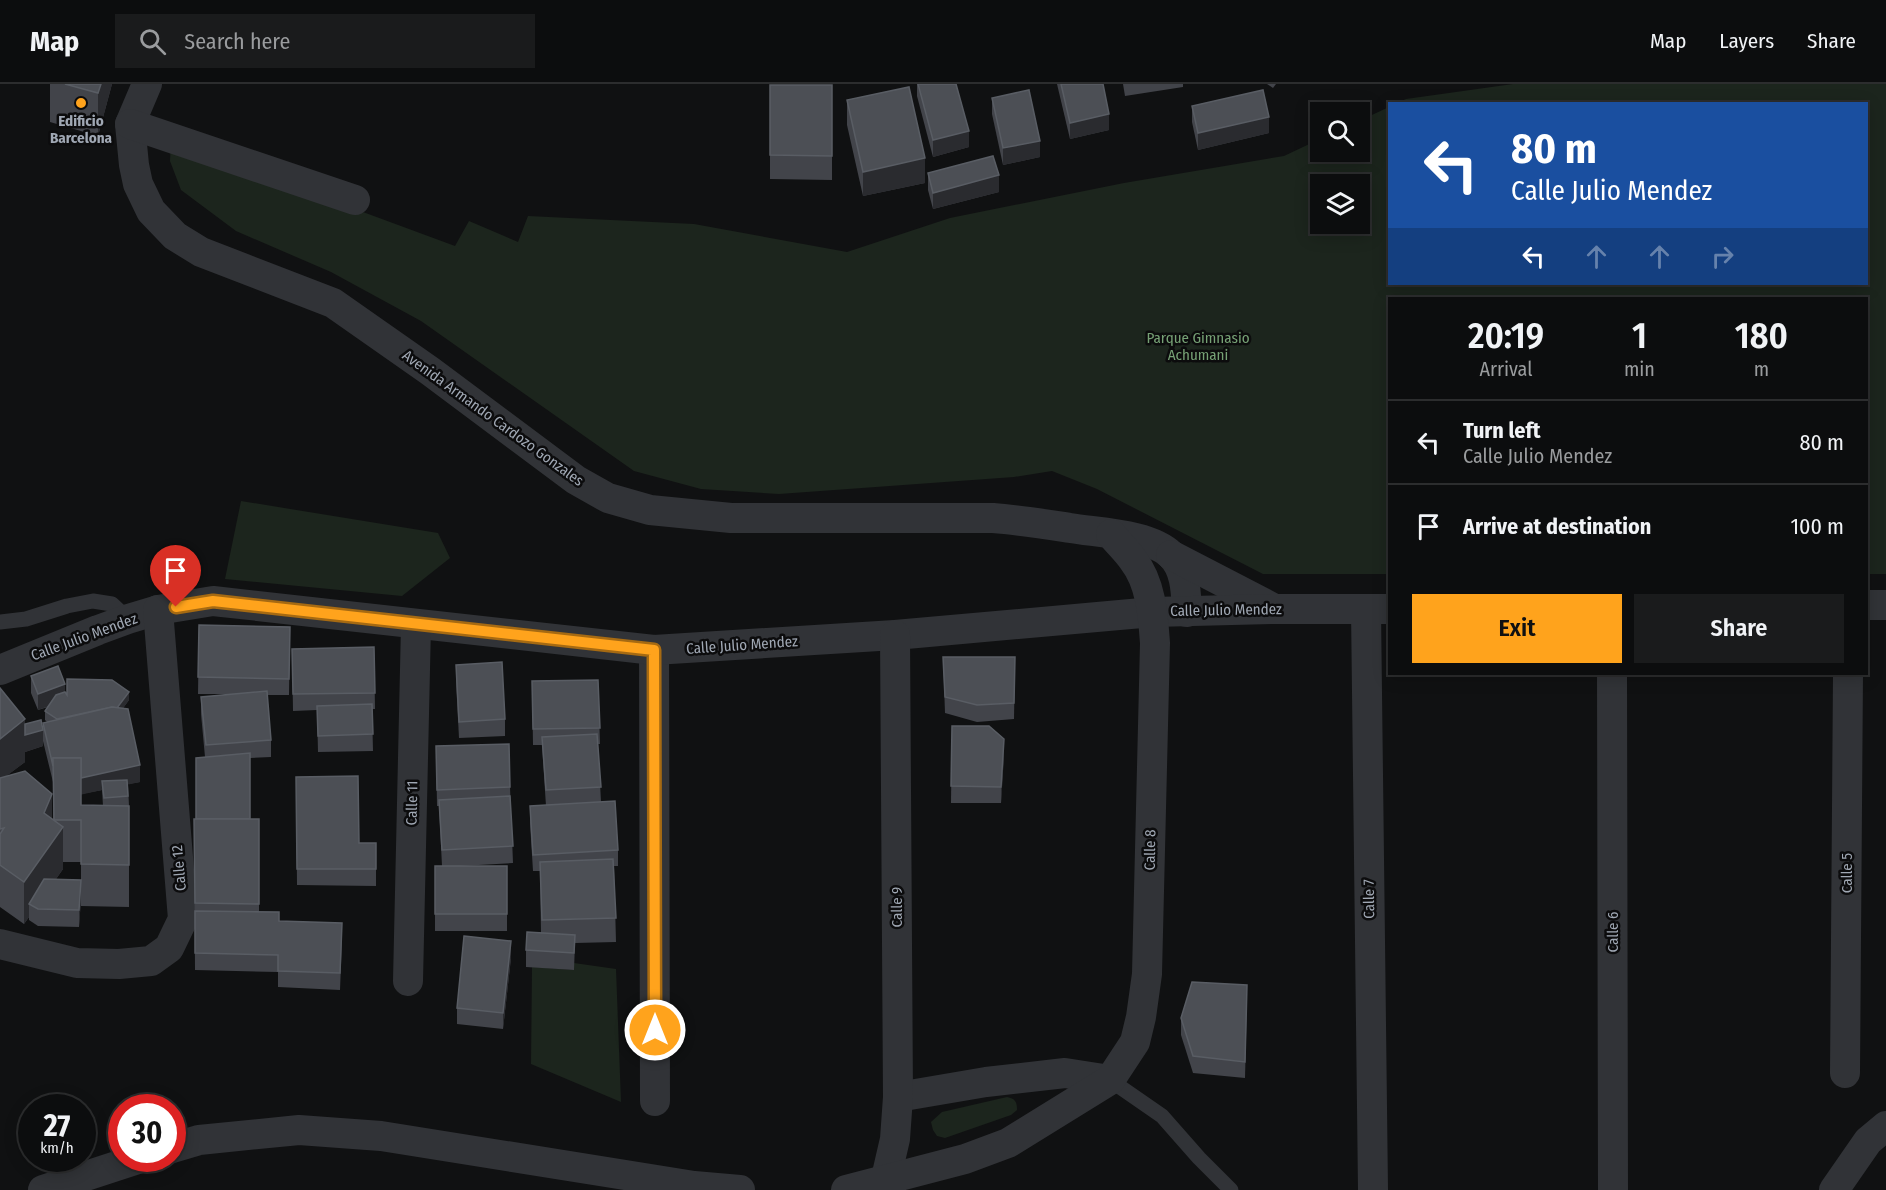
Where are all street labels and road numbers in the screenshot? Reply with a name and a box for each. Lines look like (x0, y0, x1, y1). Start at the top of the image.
street label: Avenida Armando Cardozo Gonzales (399, 346, 587, 490)
street label: Calle Julio Mendez (1170, 600, 1282, 620)
street label: Calle Julio Mendez (28, 609, 140, 665)
street label: Calle Julio Mendez (686, 632, 798, 658)
street label: Calle 11 (403, 780, 421, 826)
street label: Calle 8 (1141, 829, 1159, 871)
street label: Calle 12 (168, 844, 190, 892)
street label: Calle 5 (1838, 853, 1856, 893)
street label: Calle 7 (1360, 879, 1378, 919)
street label: Calle 9 (888, 887, 906, 927)
street label: Calle 6 (1604, 912, 1622, 952)

